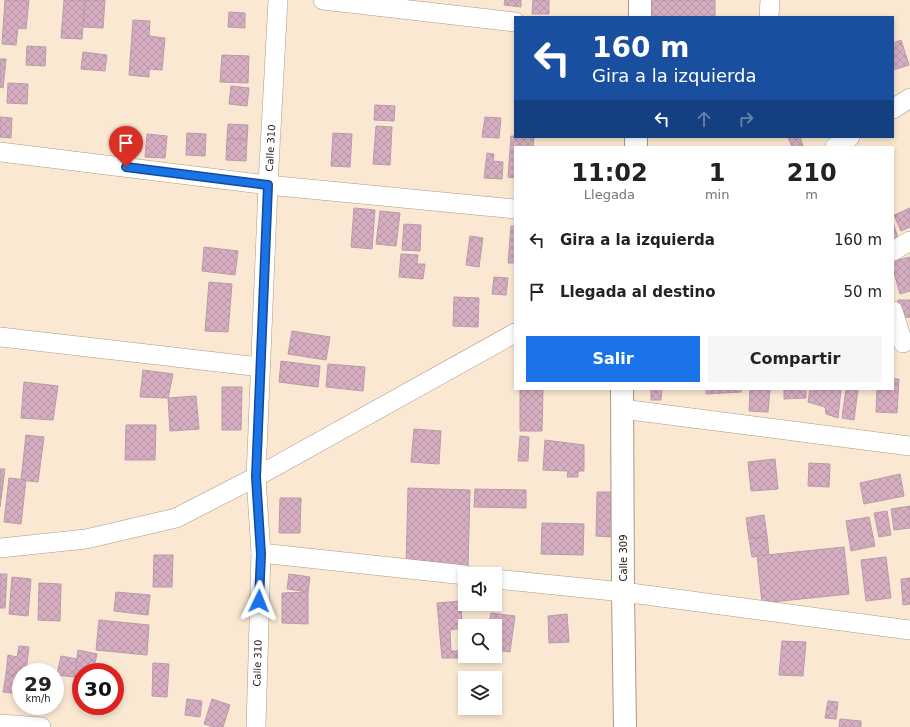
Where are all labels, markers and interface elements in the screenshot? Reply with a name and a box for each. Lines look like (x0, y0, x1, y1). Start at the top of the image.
text: 160 m (592, 31, 689, 64)
icon: left (526, 32, 578, 84)
text: Gira a la izquierda (592, 65, 757, 86)
icon: left (651, 108, 673, 130)
icon: ahead (693, 108, 715, 130)
icon: right (735, 108, 757, 130)
street label: Calle 310 (264, 124, 277, 172)
pin (109, 126, 143, 167)
icon: arrive (115, 132, 137, 154)
text: 11:02 (571, 159, 648, 187)
text: 1 (709, 159, 725, 187)
text: 210 (787, 159, 837, 187)
text: Llegada (584, 187, 635, 202)
text: min (705, 187, 729, 202)
text: m (805, 187, 818, 202)
icon: left (526, 229, 548, 251)
text: Gira a la izquierda (560, 231, 715, 249)
text: 160 m (834, 231, 882, 249)
icon: arrive (526, 281, 548, 303)
text: Llegada al destino (560, 283, 715, 301)
text: 50 m (844, 283, 882, 301)
button: Salir (526, 336, 700, 382)
button: Compartir (708, 336, 882, 382)
street label: Calle 309 (618, 534, 629, 582)
map controls (458, 567, 502, 715)
button: sound (458, 567, 502, 611)
position arrow (238, 580, 280, 622)
button: search (458, 619, 502, 663)
street label: Calle 310 (251, 639, 264, 687)
speed limit sign: 30 (72, 663, 124, 715)
button: layers (458, 671, 502, 715)
text: 29 (24, 672, 52, 696)
text: km/h (25, 693, 51, 704)

